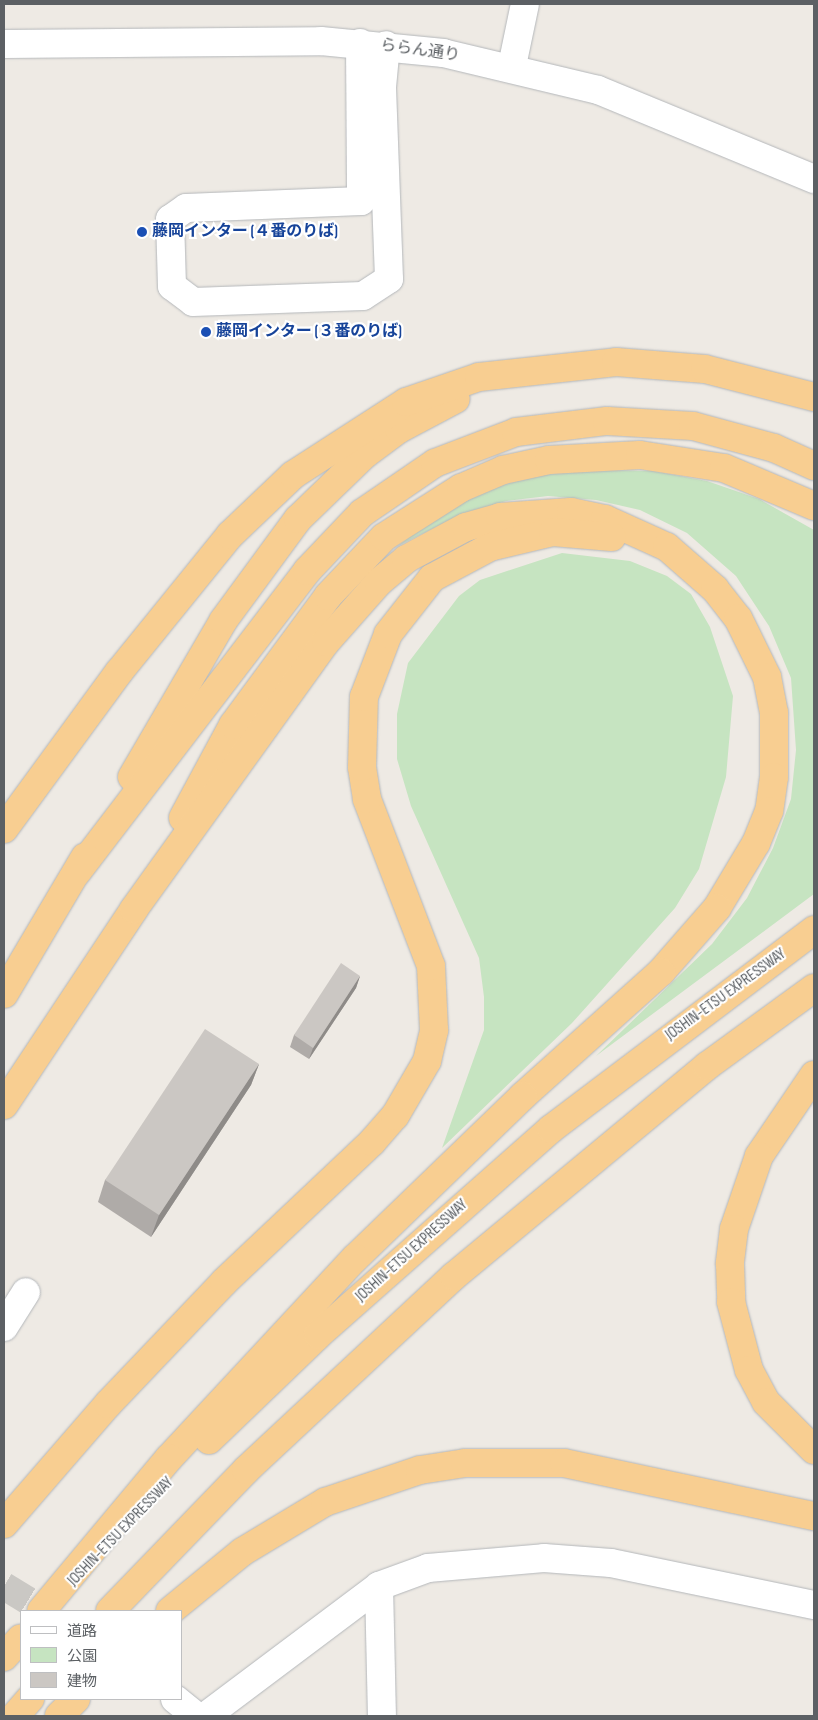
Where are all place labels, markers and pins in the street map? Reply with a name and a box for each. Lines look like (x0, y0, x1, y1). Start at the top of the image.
place label: 藤岡インター (４番のりば) (152, 222, 338, 242)
marker: 藤岡インター (４番のりば) (136, 226, 148, 238)
place label: 藤岡インター (３番のりば) (216, 322, 402, 342)
marker: 藤岡インター (３番のりば) (200, 326, 212, 338)

